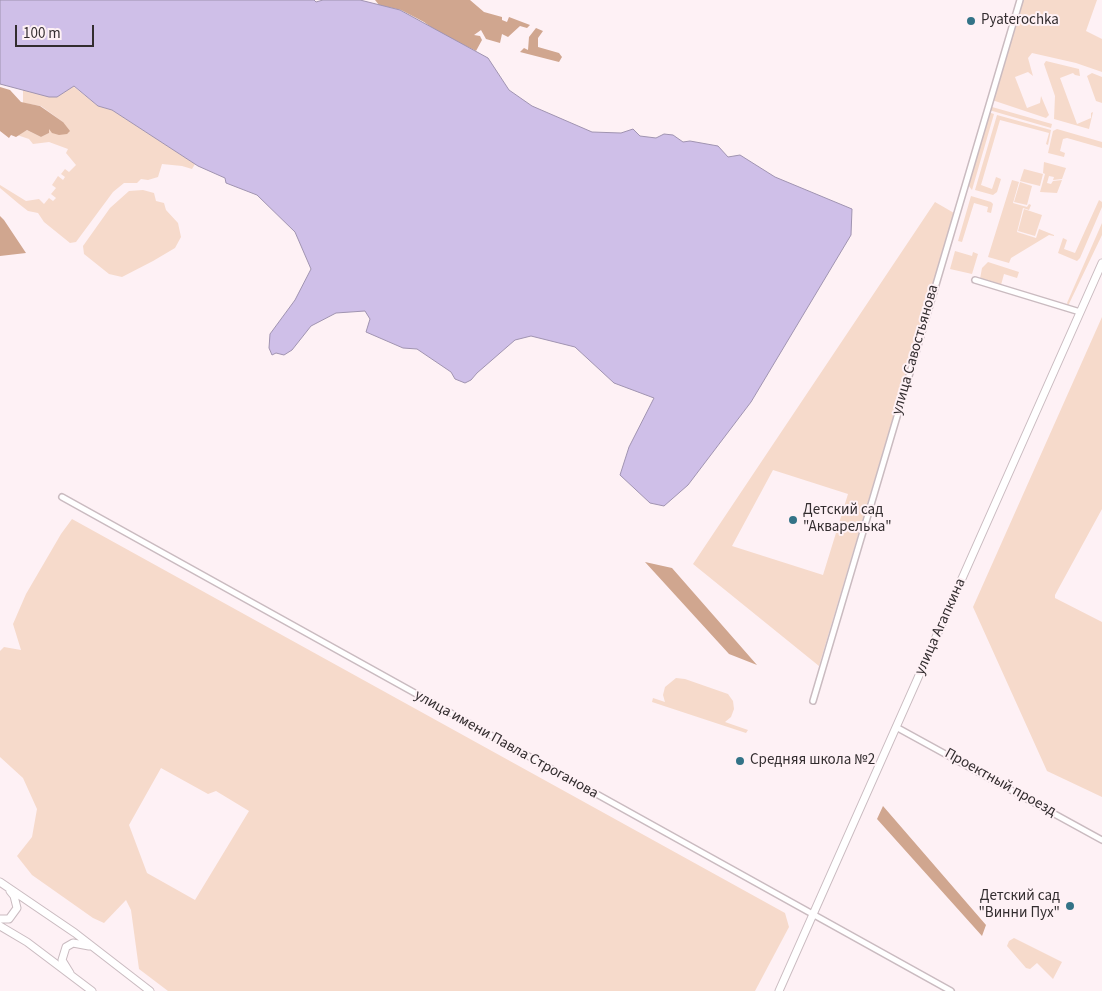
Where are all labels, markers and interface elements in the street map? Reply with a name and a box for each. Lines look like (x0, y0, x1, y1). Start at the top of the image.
place label: Pyaterochka (981, 12, 1059, 30)
scale bar (18, 15, 96, 47)
marker: Pyaterochka (965, 15, 977, 27)
text: 100 m (23, 23, 61, 44)
street label: улица Савостьянова (889, 283, 943, 417)
place label: Детский сад "Акварелька" (803, 502, 892, 537)
marker: Детский сад "Акварелька" (787, 514, 799, 526)
street label: улица Агапкина (912, 576, 970, 678)
street label: улица имени Павла Строганова (411, 687, 601, 803)
street label: Проектный проезд (941, 745, 1059, 821)
place label: Средняя школа №2 (750, 752, 875, 770)
marker: Средняя школа №2 (734, 755, 746, 767)
place label: Детский сад "Винни Пух" (978, 888, 1060, 923)
marker: Детский сад "Винни Пух" (1064, 900, 1076, 912)

